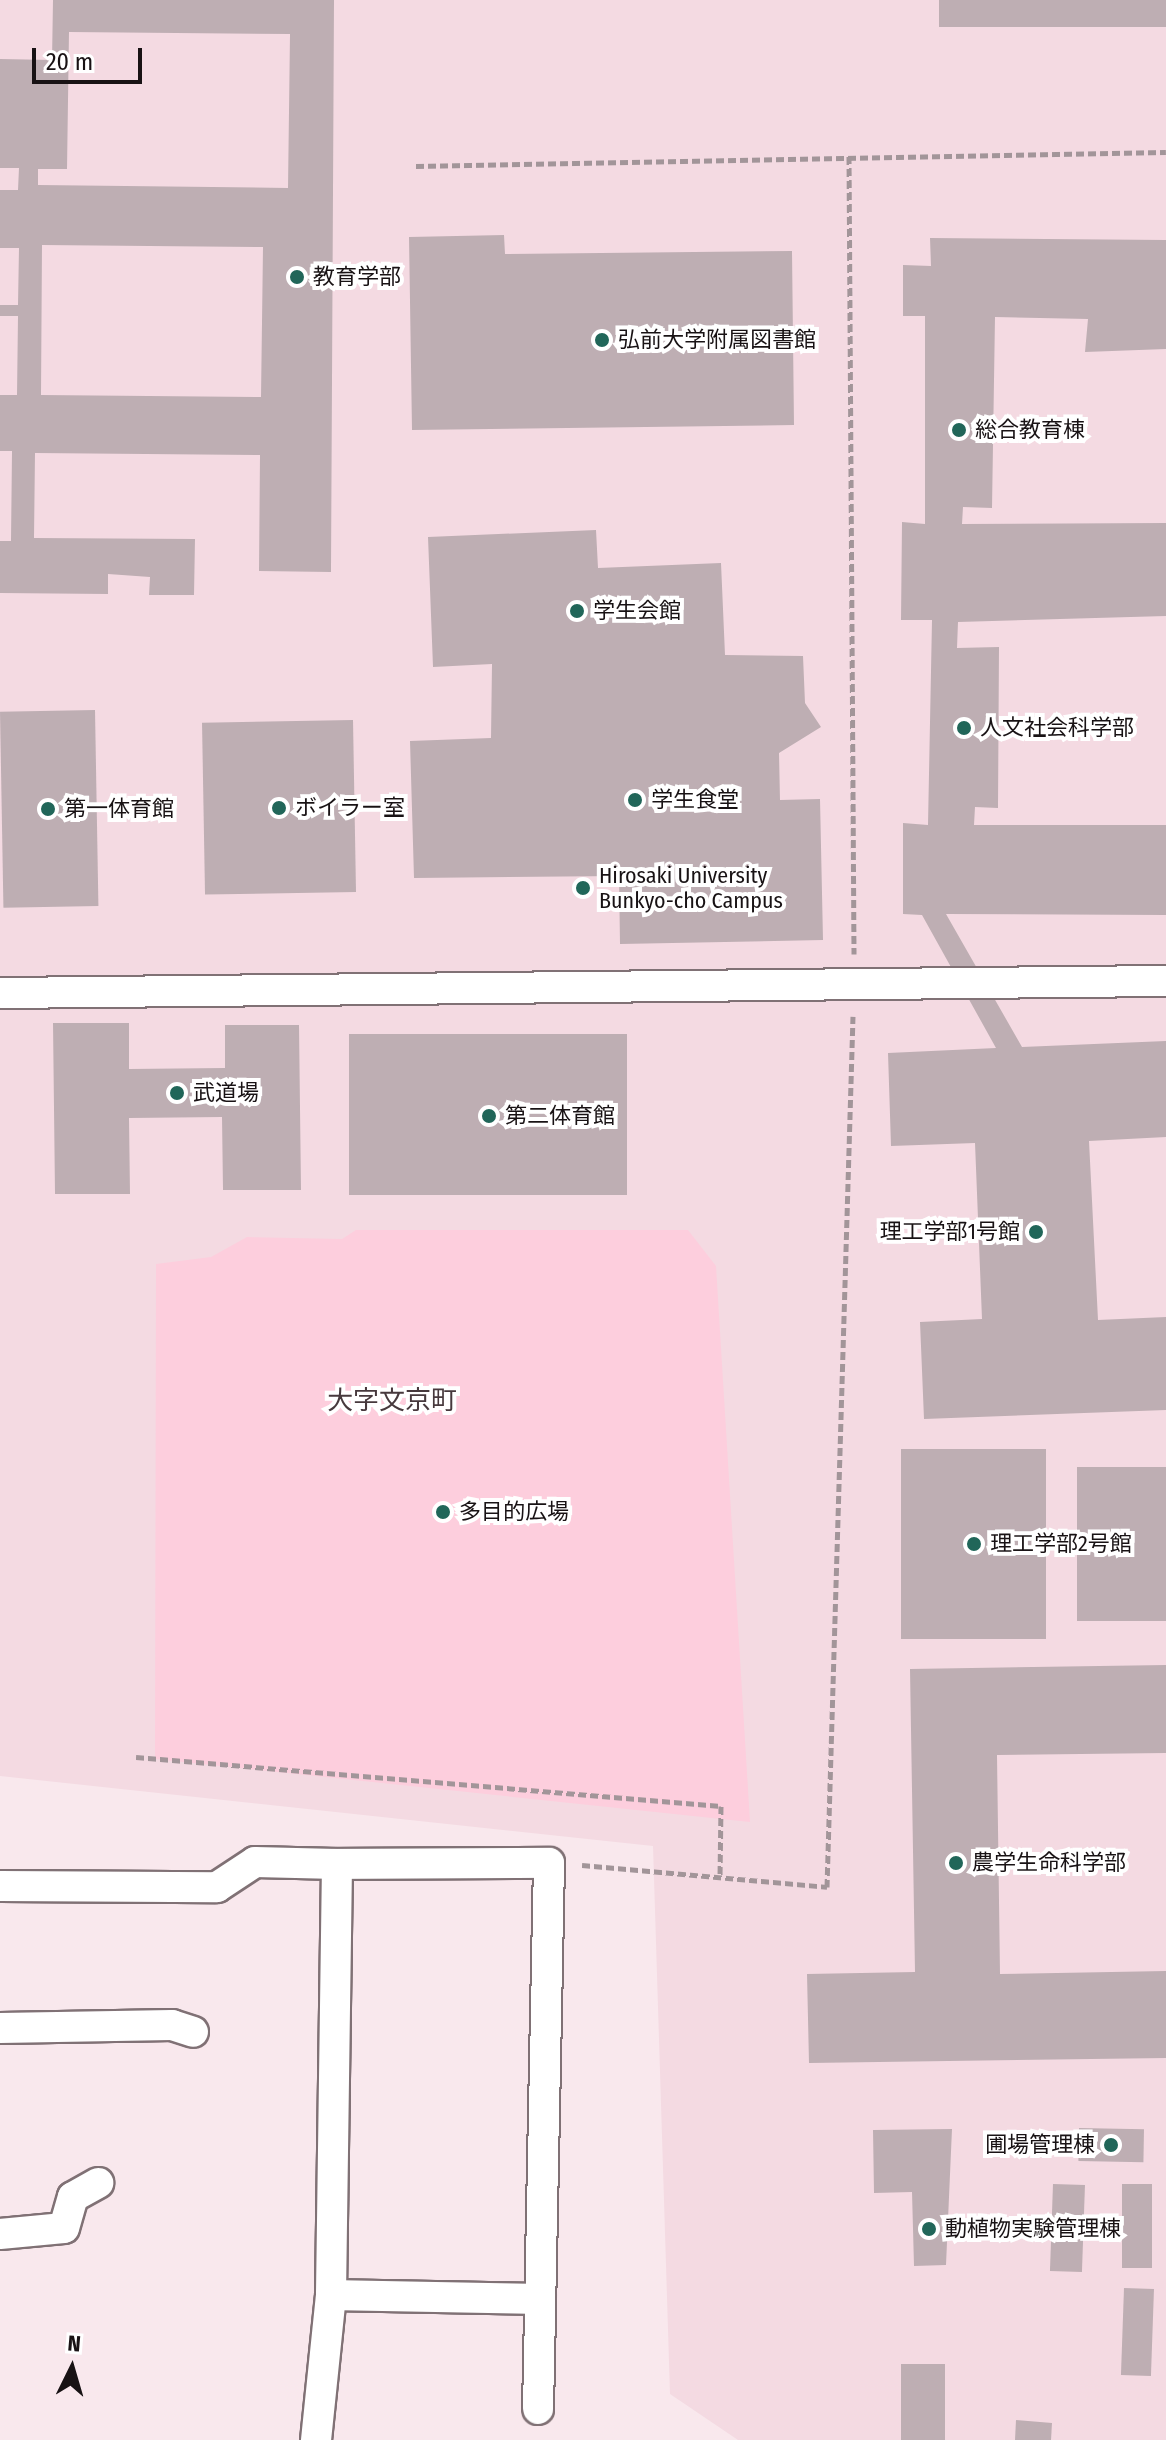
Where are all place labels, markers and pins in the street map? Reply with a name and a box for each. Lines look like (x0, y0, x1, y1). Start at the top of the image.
place label: 教育学部 (313, 264, 401, 290)
marker: 教育学部 (288, 268, 306, 286)
place label: 弘前大学附属図書館 (618, 327, 816, 353)
marker: 弘前大学附属図書館 (593, 331, 611, 349)
place label: 総合教育棟 (975, 417, 1085, 443)
marker: 総合教育棟 (950, 421, 968, 439)
place label: 学生会館 (593, 598, 681, 624)
marker: 学生会館 (568, 602, 586, 620)
place label: 人文社会科学部 (980, 715, 1134, 741)
marker: 人文社会科学部 (955, 719, 973, 737)
place label: 学生食堂 (651, 787, 739, 813)
marker: 学生食堂 (626, 791, 644, 809)
place label: ボイラー室 (295, 795, 405, 821)
place label: 第一体育館 (64, 796, 174, 822)
marker: ボイラー室 (270, 799, 288, 817)
marker: 第一体育館 (39, 800, 57, 818)
place label: Hirosaki University Bunkyo-cho Campus (599, 862, 783, 914)
marker: Hirosaki University Bunkyo-cho Campus (574, 879, 592, 897)
place label: 武道場 (193, 1080, 259, 1106)
marker: 武道場 (168, 1084, 186, 1102)
place label: 第二体育館 (505, 1103, 615, 1129)
marker: 第二体育館 (480, 1107, 498, 1125)
place label: 理工学部1号館 (879, 1219, 1020, 1245)
marker: 理工学部1号館 (1027, 1223, 1045, 1241)
place label: 多目的広場 (459, 1499, 569, 1525)
marker: 多目的広場 (434, 1503, 452, 1521)
place label: 理工学部2号館 (990, 1531, 1132, 1557)
marker: 理工学部2号館 (965, 1535, 983, 1553)
place label: 農学生命科学部 (972, 1850, 1126, 1876)
marker: 農学生命科学部 (947, 1854, 965, 1872)
place label: 圃場管理棟 (985, 2132, 1095, 2158)
marker: 圃場管理棟 (1102, 2136, 1120, 2154)
place label: 動植物実験管理棟 (945, 2216, 1121, 2242)
marker: 動植物実験管理棟 (920, 2220, 938, 2238)

